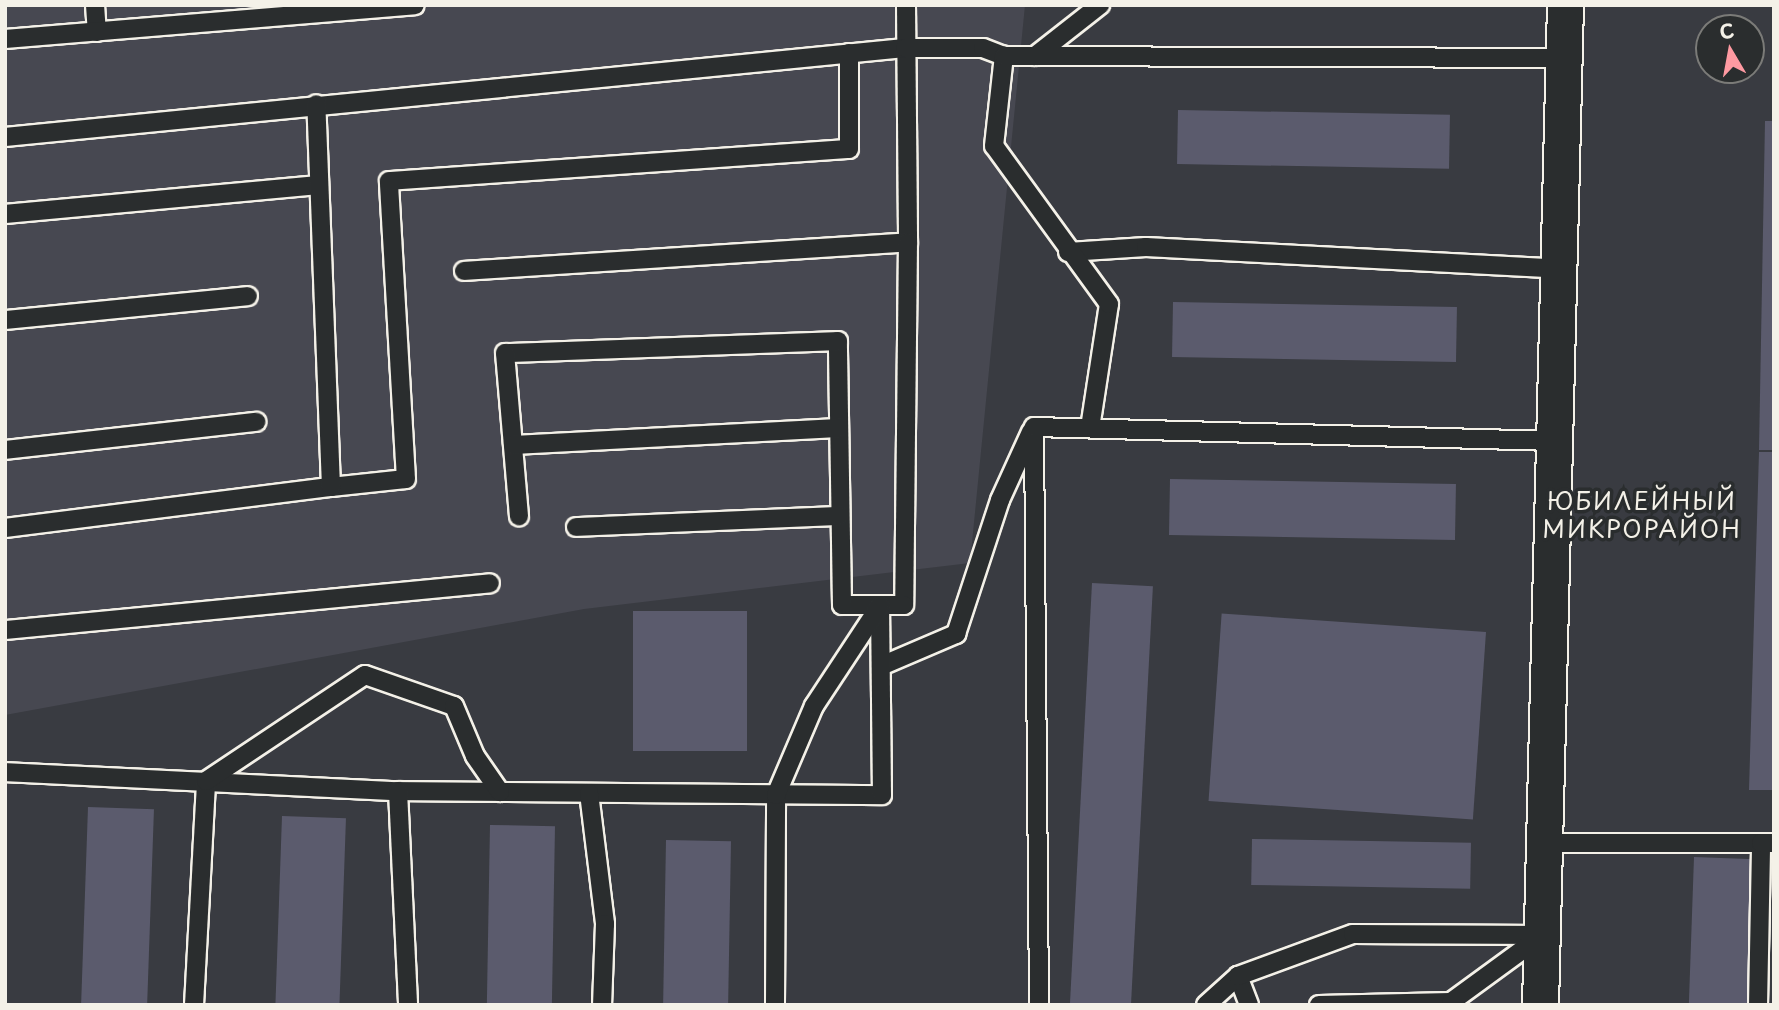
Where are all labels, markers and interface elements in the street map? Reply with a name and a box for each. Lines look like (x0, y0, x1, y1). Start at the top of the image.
north arrow (1695, 14, 1765, 84)
text: С (1717, 15, 1736, 45)
district label: ЮБИЛЕЙНЫЙ МИКРОРАЙОН (1543, 487, 1741, 543)

